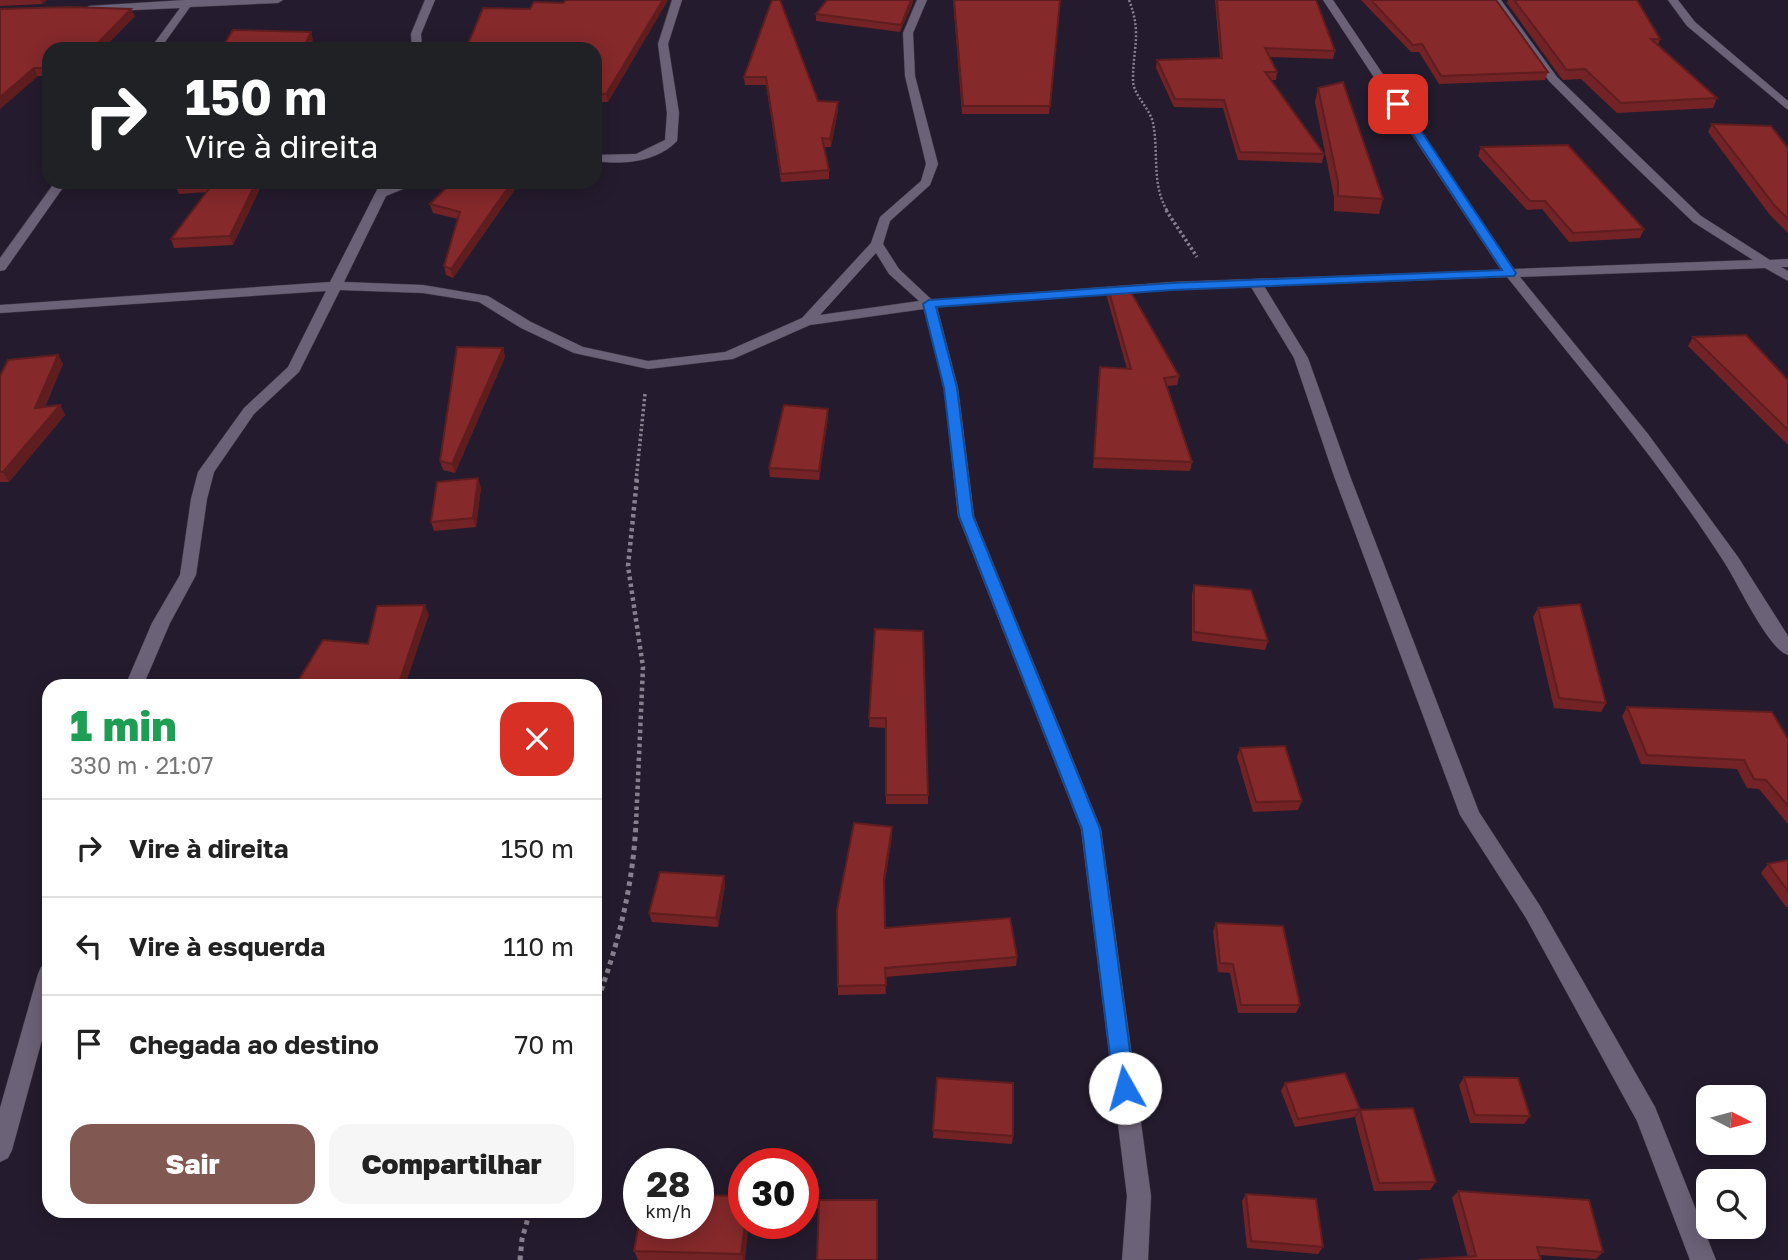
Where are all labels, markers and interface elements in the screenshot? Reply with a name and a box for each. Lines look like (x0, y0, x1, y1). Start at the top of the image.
text: 150 m (185, 67, 327, 126)
icon: right (70, 70, 161, 161)
pin (1368, 74, 1428, 134)
icon: arrive (1379, 85, 1417, 123)
text: Vire à direita (185, 127, 378, 165)
text: 1 min (70, 700, 177, 750)
button: close (500, 702, 574, 776)
text: 330 m · 21:07 (70, 751, 214, 779)
icon: right (70, 829, 108, 867)
text: Vire à direita (129, 833, 289, 864)
text: 150 m (501, 833, 574, 864)
icon: left (70, 927, 108, 965)
text: Vire à esquerda (129, 931, 325, 962)
text: 110 m (503, 931, 574, 962)
icon: arrive (70, 1025, 108, 1063)
text: Chegada ao destino (129, 1029, 379, 1060)
text: 70 m (515, 1029, 574, 1060)
position arrow (1088, 1051, 1162, 1125)
north arrow (1696, 1085, 1766, 1155)
map controls (1696, 1085, 1766, 1239)
button: Sair (70, 1124, 315, 1204)
button: Compartilhar (329, 1124, 574, 1204)
speed limit sign: 30 (728, 1148, 819, 1239)
text: 28 (647, 1163, 690, 1205)
button: search (1696, 1169, 1766, 1239)
text: km/h (646, 1200, 691, 1222)

